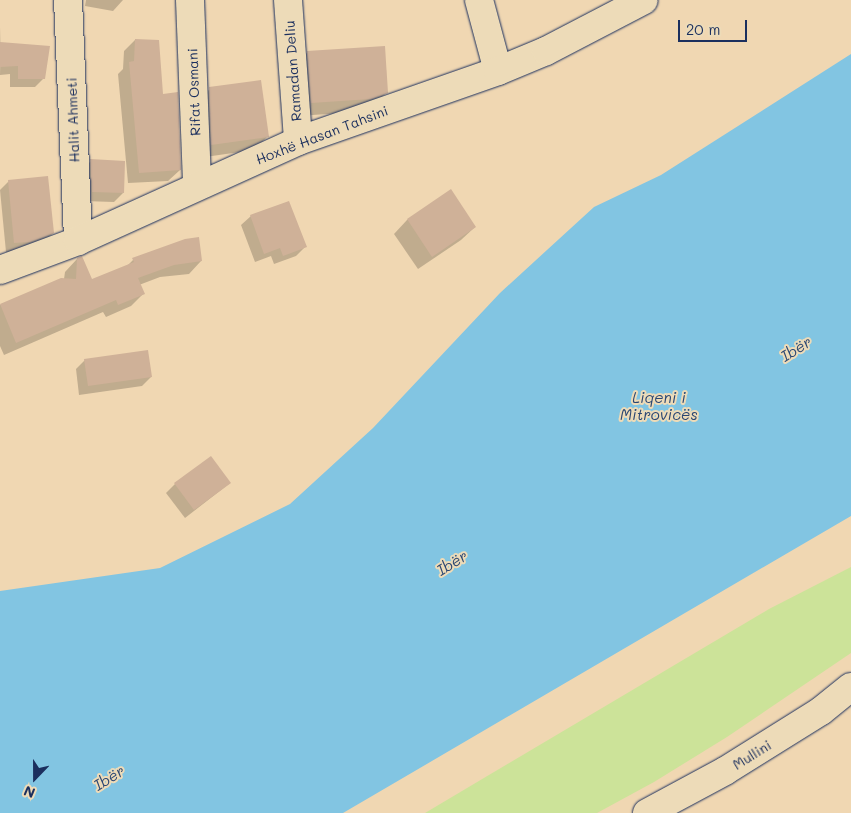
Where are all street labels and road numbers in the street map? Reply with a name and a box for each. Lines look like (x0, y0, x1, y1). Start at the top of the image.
street label: Ramadan Deliu (281, 20, 305, 122)
street label: Rifat Osmani (184, 48, 204, 136)
street label: Halit Ahmeti (63, 77, 83, 163)
street label: Hoxhë Hasan Tahsini (253, 102, 391, 168)
street label: Mullini (730, 737, 774, 773)

